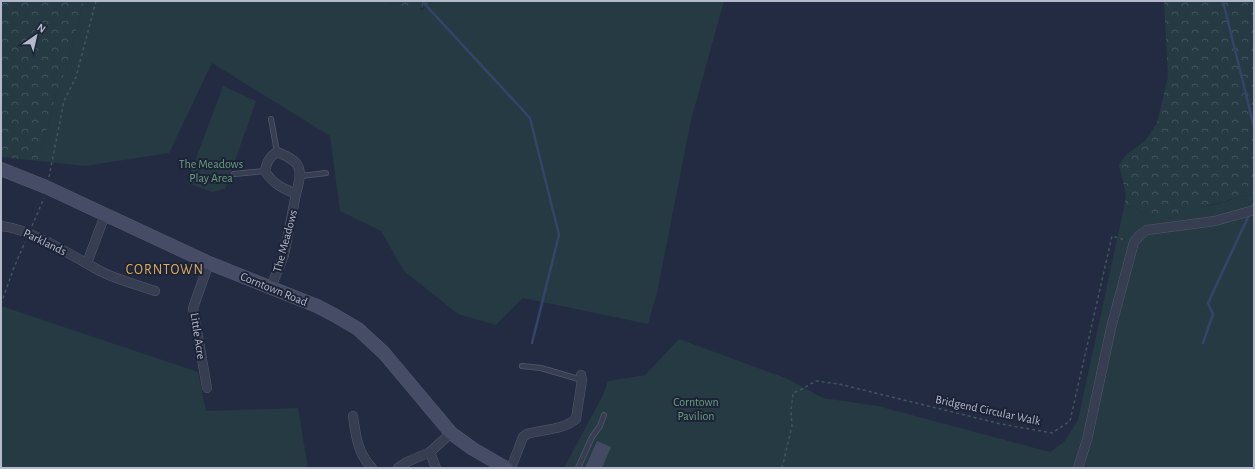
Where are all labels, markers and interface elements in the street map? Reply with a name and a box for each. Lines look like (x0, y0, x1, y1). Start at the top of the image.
north arrow (16, 16, 56, 56)
text: N (35, 21, 48, 35)
park label: The Meadows Play Area (179, 158, 243, 185)
street label: The Meadows (271, 208, 299, 274)
street label: Parklands (22, 227, 68, 257)
district label: CORNTOWN (126, 263, 204, 277)
street label: Corntown Road (239, 270, 309, 308)
street label: Little Acre (188, 312, 208, 360)
street label: Bridgend Circular Walk (934, 393, 1042, 427)
park label: Corntown Pavilion (673, 396, 719, 422)

